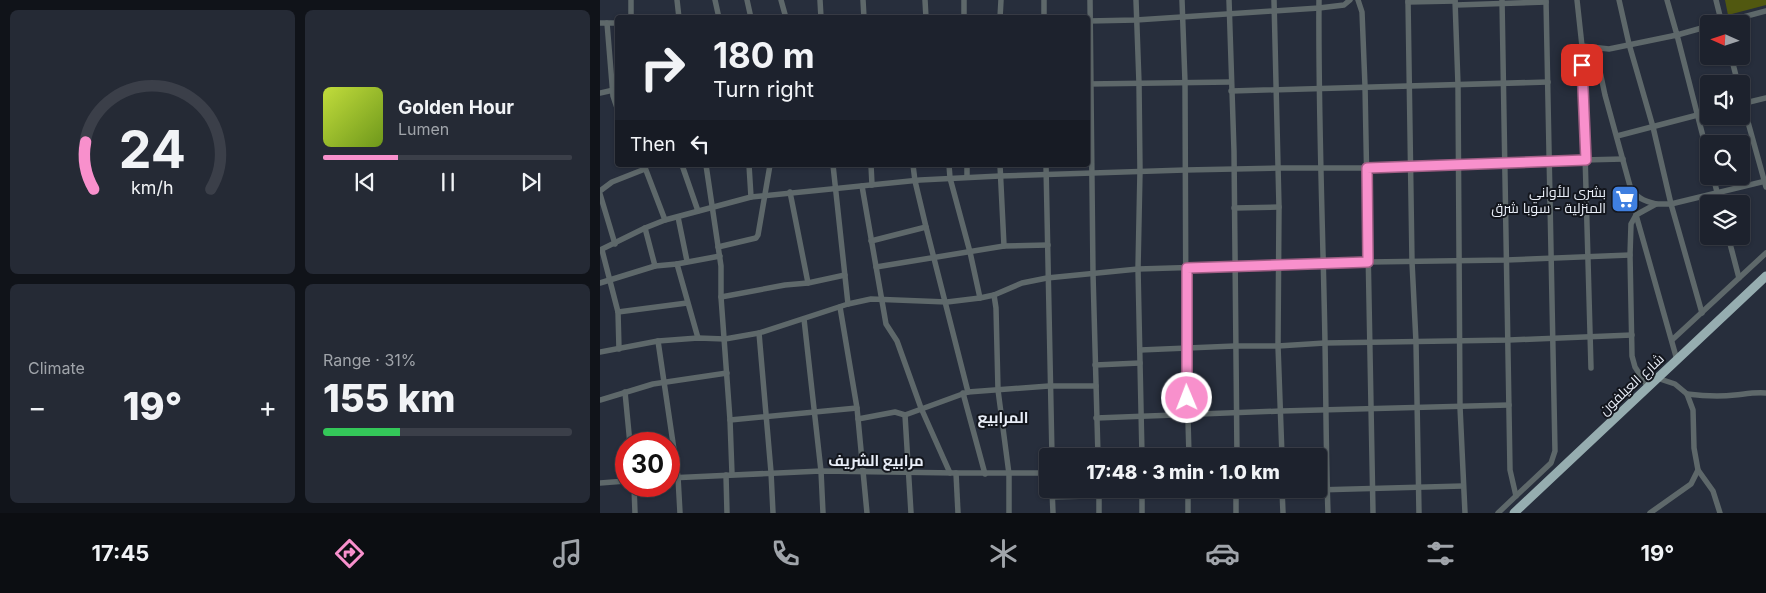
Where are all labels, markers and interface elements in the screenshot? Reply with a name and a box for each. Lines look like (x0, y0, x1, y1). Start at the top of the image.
north arrow (1700, 15, 1750, 65)
map controls (1700, 15, 1750, 245)
text: 180 m (713, 34, 815, 76)
icon: right (630, 35, 695, 100)
pin (1561, 44, 1603, 86)
icon: arrive (1568, 51, 1596, 79)
button: sound (1700, 75, 1750, 125)
text: Turn right (713, 76, 814, 102)
text: Golden Hour (398, 96, 514, 119)
text: 24 (119, 118, 186, 181)
text: Lumen (398, 119, 449, 139)
icon: left (686, 130, 714, 158)
text: Then (630, 133, 676, 156)
button: search (1700, 135, 1750, 185)
icon: previous (351, 168, 379, 196)
icon: pause (434, 168, 462, 196)
icon: next (517, 168, 545, 196)
text: km/h (131, 177, 174, 198)
place label: بشرى للأواني المنزلية - سوبا شرق (1491, 183, 1606, 217)
supermarket icon: بشرى للأواني المنزلية - سوبا شرق (1610, 184, 1640, 214)
button: layers (1700, 195, 1750, 245)
text: Range · 31% (323, 350, 417, 370)
street label: شارع العيلفون (1595, 350, 1668, 419)
text: Climate (28, 358, 85, 378)
position arrow (1160, 371, 1212, 423)
text: 155 km (323, 375, 455, 421)
text: 19° (123, 383, 182, 429)
text: − (28, 390, 47, 424)
text: + (258, 390, 277, 424)
district label: المرابيع (978, 408, 1028, 428)
speed limit sign: 30 (615, 432, 680, 497)
district label: مرابيع الشريف (828, 451, 924, 471)
text: 17:48 · 3 min · 1.0 km (1086, 461, 1280, 484)
icon: directions (332, 536, 367, 571)
icon: music (550, 536, 585, 571)
icon: phone (768, 536, 803, 571)
icon: climate (986, 536, 1021, 571)
icon: car (1205, 536, 1240, 571)
icon: filters (1423, 536, 1458, 571)
text: 17:45 (92, 540, 149, 566)
text: 19° (1641, 540, 1674, 566)

